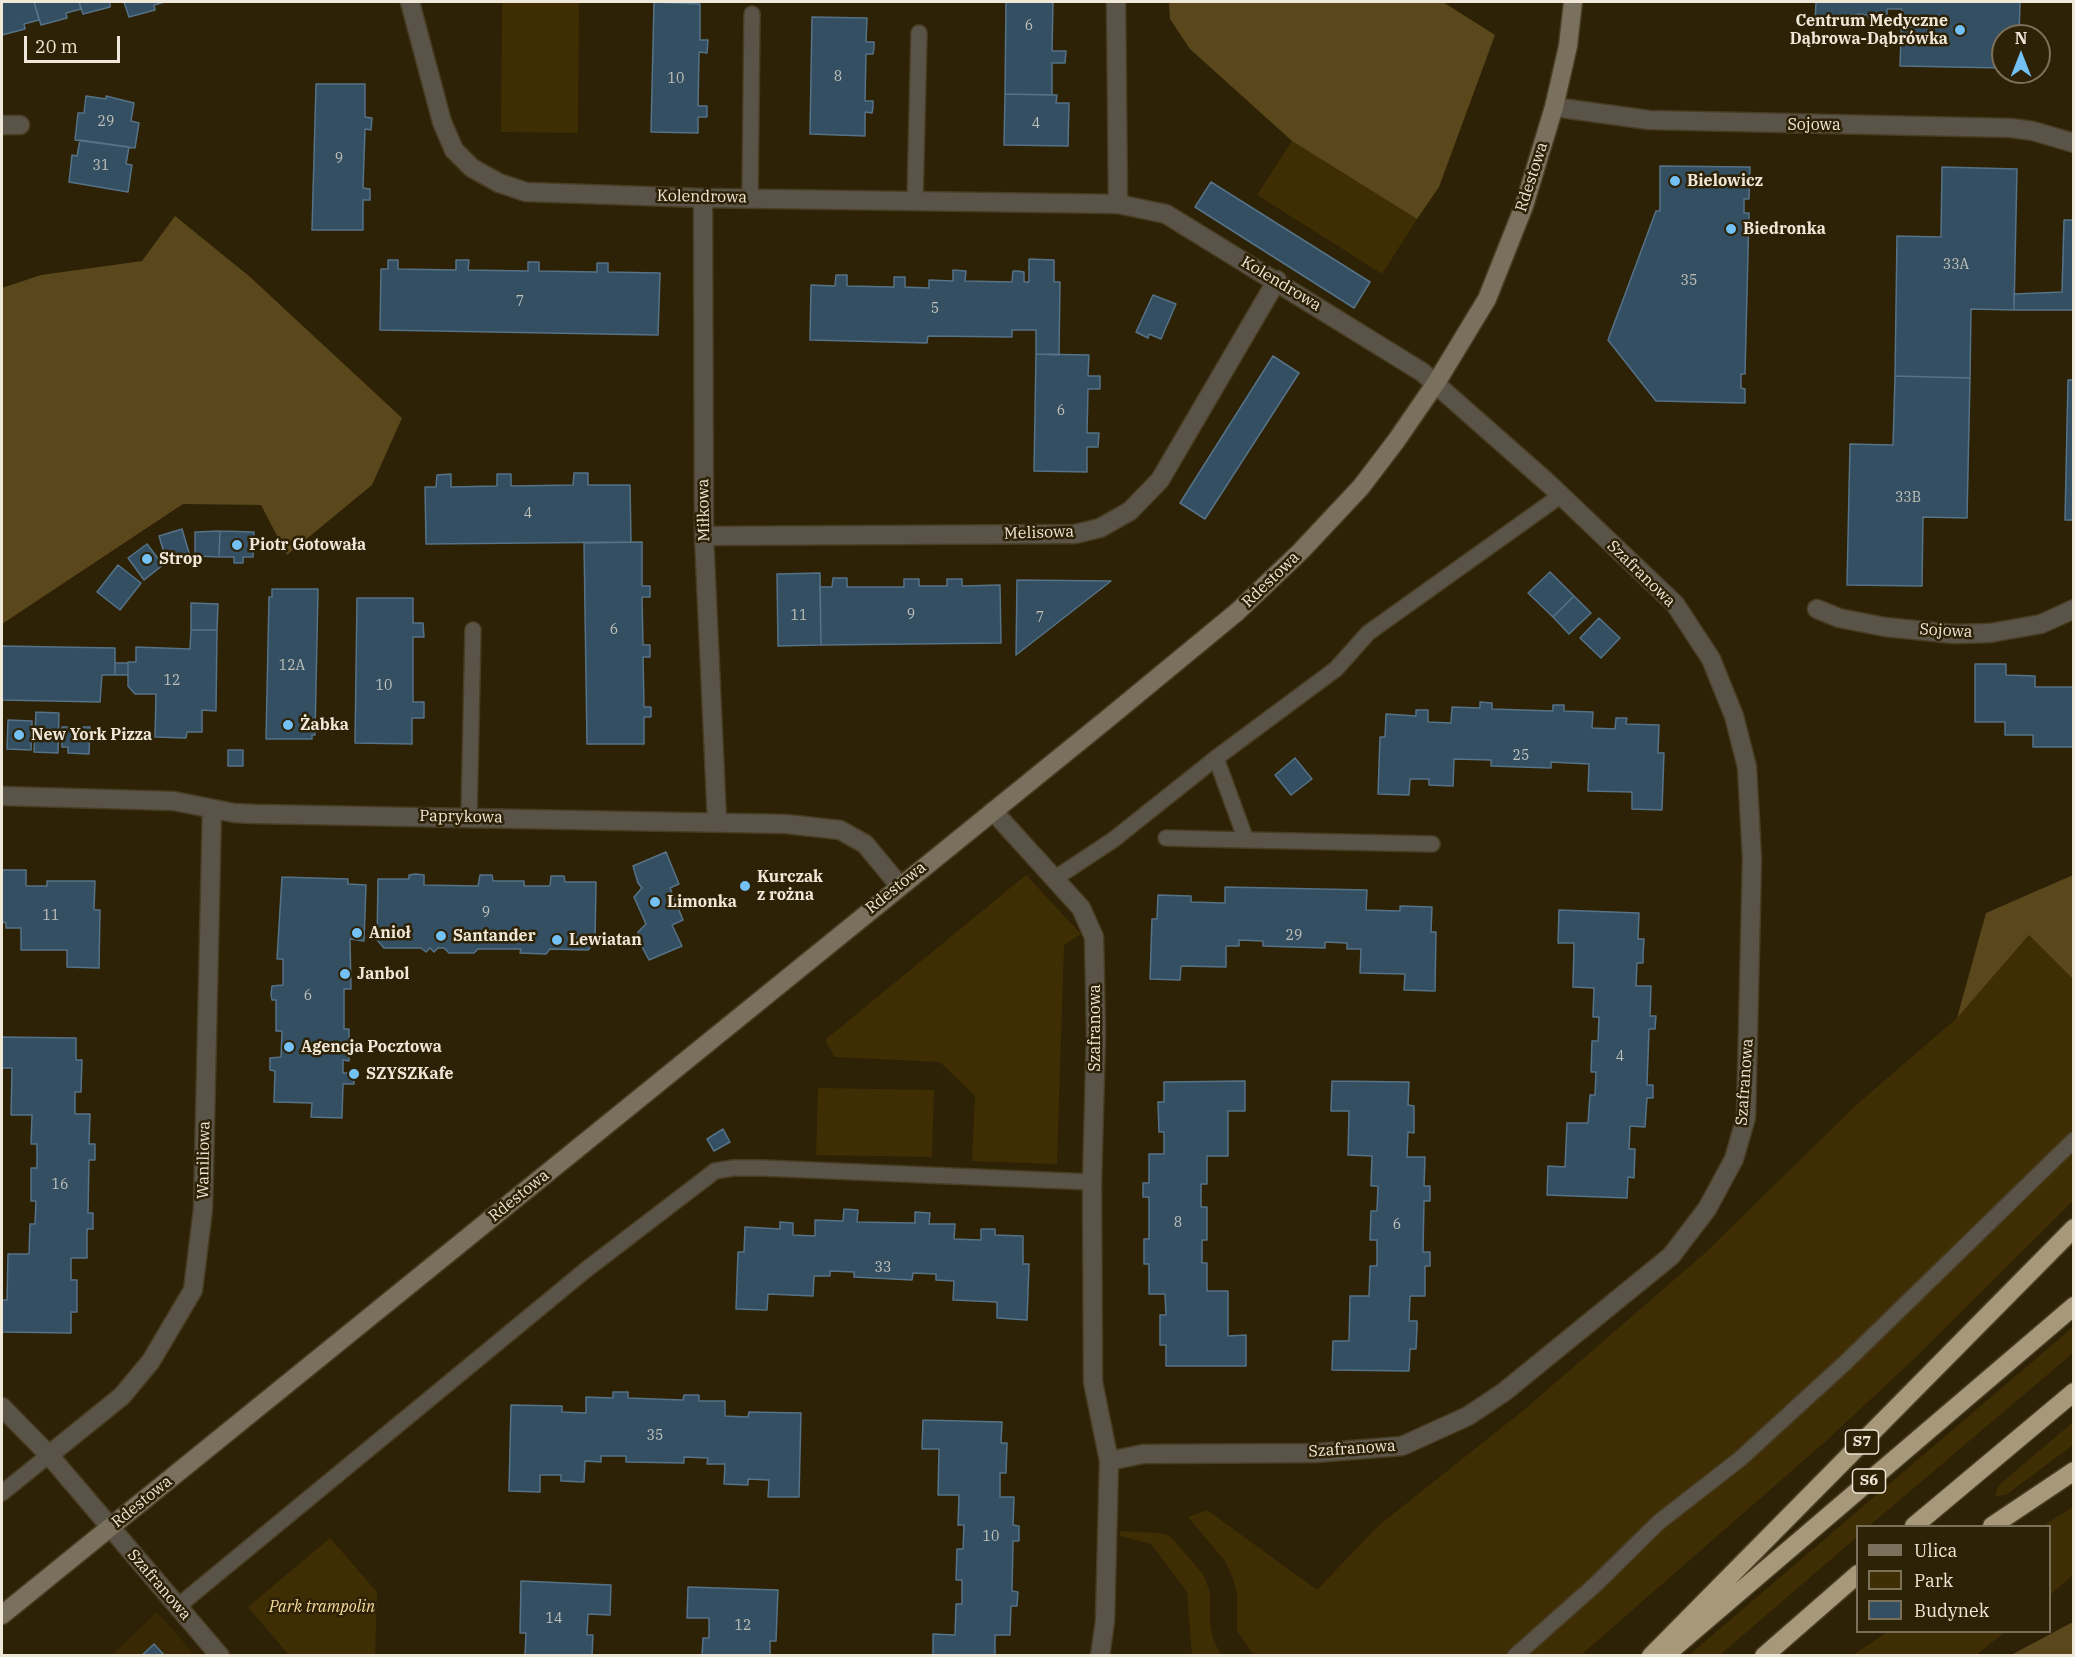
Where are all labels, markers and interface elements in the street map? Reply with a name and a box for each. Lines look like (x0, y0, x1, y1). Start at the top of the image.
place label: Centrum Medyczne Dąbrowa-Dąbrówka (1790, 11, 1948, 49)
house number: 6 (1025, 18, 1033, 34)
marker: Centrum Medyczne Dąbrowa-Dąbrówka (1953, 23, 1967, 37)
scale bar (27, 24, 123, 62)
north arrow (1991, 24, 2051, 84)
text: N (2015, 28, 2027, 48)
text: 20 m (35, 35, 78, 58)
house number: 8 (834, 69, 842, 85)
house number: 10 (668, 71, 684, 87)
house number: 29 (98, 114, 114, 130)
street label: Sojowa (1787, 115, 1841, 135)
house number: 4 (1032, 116, 1040, 132)
street label: Rdestowa (1512, 140, 1552, 214)
house number: 9 (335, 151, 343, 167)
house number: 31 (93, 158, 109, 174)
place label: Bielowicz (1687, 171, 1763, 191)
marker: Bielowicz (1668, 174, 1682, 188)
street label: Kolendrowa (657, 187, 747, 207)
place label: Biedronka (1743, 219, 1826, 239)
marker: Biedronka (1724, 222, 1738, 236)
street label: Kolendrowa (1237, 253, 1325, 315)
house number: 33A (1943, 257, 1969, 273)
house number: 35 (1681, 273, 1697, 289)
house number: 7 (516, 294, 524, 310)
house number: 5 (931, 301, 939, 317)
house number: 6 (1057, 403, 1065, 419)
street label: Miłkowa (694, 478, 714, 542)
house number: 33B (1895, 490, 1921, 506)
house number: 4 (524, 506, 532, 522)
street label: Melisowa (1004, 522, 1074, 544)
place label: Piotr Gotowała (249, 535, 366, 555)
street label: Szafranowa (1603, 537, 1679, 611)
marker: Piotr Gotowała (230, 538, 244, 552)
street label: Rdestowa (1238, 548, 1304, 612)
place label: Strop (159, 549, 202, 569)
marker: Strop (140, 552, 154, 566)
house number: 9 (907, 607, 915, 623)
house number: 11 (791, 608, 807, 624)
house number: 7 (1036, 610, 1044, 626)
street label: Sojowa (1919, 620, 1973, 642)
house number: 6 (610, 622, 618, 638)
house number: 12A (279, 658, 305, 674)
house number: 12 (164, 673, 180, 689)
house number: 10 (376, 678, 392, 694)
place label: Żabka (300, 715, 349, 735)
marker: Żabka (281, 718, 295, 732)
place label: New York Pizza (31, 725, 152, 745)
marker: New York Pizza (12, 728, 26, 742)
house number: 25 (1513, 748, 1529, 764)
street label: Paprykowa (419, 807, 503, 827)
street label: Rdestowa (862, 858, 930, 918)
place label: Kurczak z rożna (757, 867, 823, 905)
marker: Kurczak z rożna (738, 879, 752, 893)
place label: Limonka (667, 892, 737, 912)
marker: Limonka (648, 895, 662, 909)
house number: 9 (482, 905, 490, 921)
house number: 11 (43, 908, 59, 924)
place label: Anioł (369, 923, 411, 943)
marker: Anioł (350, 926, 364, 940)
place label: Santander (453, 926, 536, 946)
house number: 29 (1286, 928, 1302, 944)
marker: Santander (434, 929, 448, 943)
place label: Lewiatan (569, 930, 642, 950)
marker: Lewiatan (550, 933, 564, 947)
place label: Janbol (357, 964, 409, 984)
marker: Janbol (338, 967, 352, 981)
street label: Szafranowa (1085, 984, 1105, 1072)
house number: 6 (304, 988, 312, 1004)
place label: Agencja Pocztowa (301, 1037, 442, 1057)
street label: Szafranowa (1732, 1038, 1758, 1126)
marker: Agencja Pocztowa (282, 1040, 296, 1054)
house number: 4 (1616, 1049, 1624, 1065)
place label: SZYSZKafe (366, 1064, 453, 1084)
marker: SZYSZKafe (347, 1067, 361, 1081)
street label: Waniliowa (194, 1121, 214, 1199)
street label: Rdestowa (485, 1166, 553, 1226)
house number: 16 (52, 1177, 68, 1193)
house number: 8 (1174, 1215, 1182, 1231)
house number: 6 (1393, 1217, 1401, 1233)
house number: 33 (875, 1260, 891, 1276)
house number: 35 (647, 1428, 663, 1444)
road number: S7 (1846, 1430, 1878, 1454)
street label: Szafranowa (1308, 1436, 1396, 1462)
road number: S6 (1852, 1469, 1886, 1493)
street label: Rdestowa (108, 1472, 176, 1532)
legend (1856, 1525, 2051, 1633)
house number: 10 (983, 1529, 999, 1545)
text: Ulica (1914, 1539, 1957, 1562)
street label: Szafranowa (123, 1546, 195, 1624)
text: Park (1914, 1569, 1953, 1592)
park label: Park trampolin (269, 1597, 375, 1617)
text: Budynek (1914, 1599, 1989, 1622)
house number: 14 (546, 1611, 562, 1627)
house number: 12 (735, 1618, 751, 1634)

